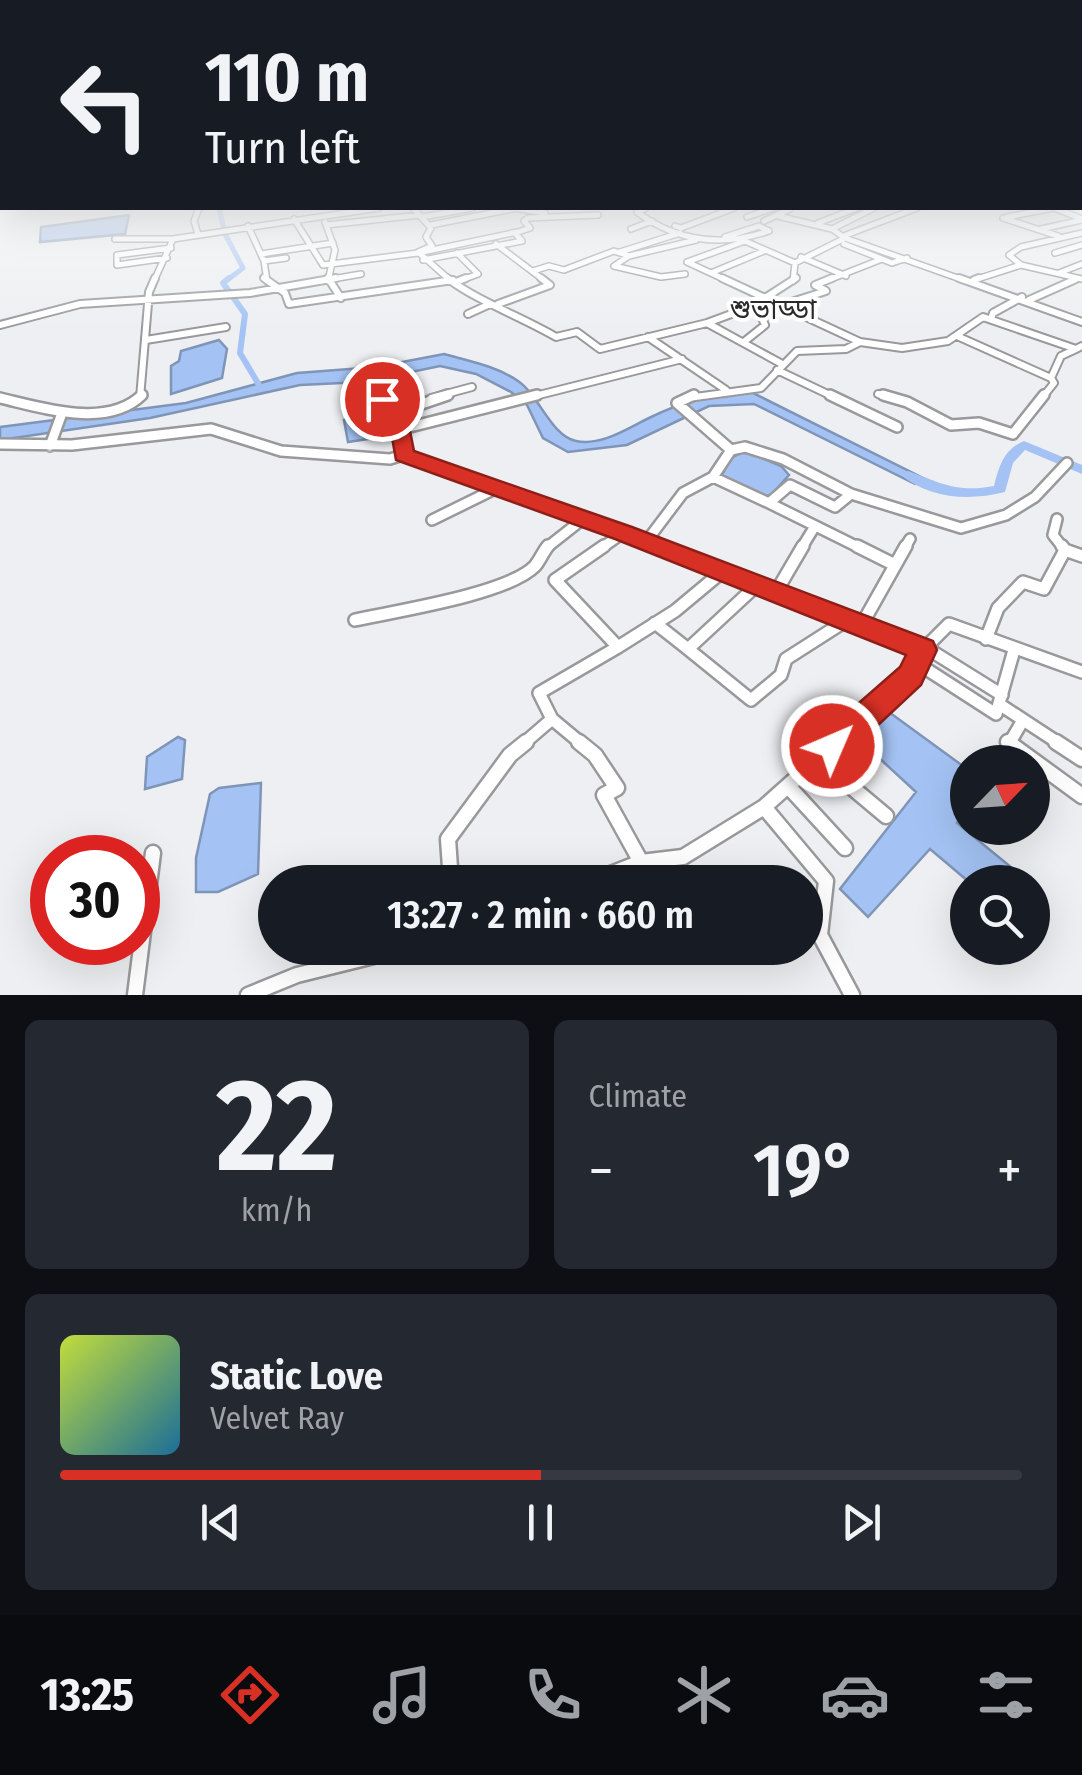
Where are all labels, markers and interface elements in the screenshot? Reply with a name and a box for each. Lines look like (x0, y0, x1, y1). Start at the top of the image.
text: 110 m (205, 36, 369, 120)
icon: left (40, 40, 170, 170)
text: Turn left (205, 121, 360, 175)
district label: শুভাড্ডা (729, 293, 817, 326)
pin (340, 357, 425, 442)
icon: arrive (355, 372, 410, 427)
position arrow (780, 694, 884, 798)
north arrow (950, 745, 1050, 845)
map controls (950, 745, 1050, 965)
speed limit sign: 30 (30, 835, 160, 965)
button: search (950, 865, 1050, 965)
text: 13:27 · 2 min · 660 m (387, 892, 694, 938)
text: 22 (217, 1048, 337, 1204)
text: Climate (589, 1077, 687, 1115)
text: 19° (753, 1126, 857, 1216)
text: − (589, 1138, 613, 1204)
text: + (997, 1138, 1022, 1204)
text: km/h (241, 1191, 312, 1229)
text: Static Love (210, 1353, 383, 1399)
text: Velvet Ray (210, 1399, 344, 1437)
icon: previous (193, 1495, 248, 1550)
icon: pause (513, 1495, 568, 1550)
icon: next (834, 1495, 889, 1550)
icon: directions (215, 1660, 285, 1730)
icon: music (367, 1660, 437, 1730)
icon: phone (518, 1660, 588, 1730)
icon: climate (669, 1660, 739, 1730)
icon: car (820, 1660, 890, 1730)
icon: filters (971, 1660, 1041, 1730)
text: 13:25 (41, 1668, 134, 1722)

